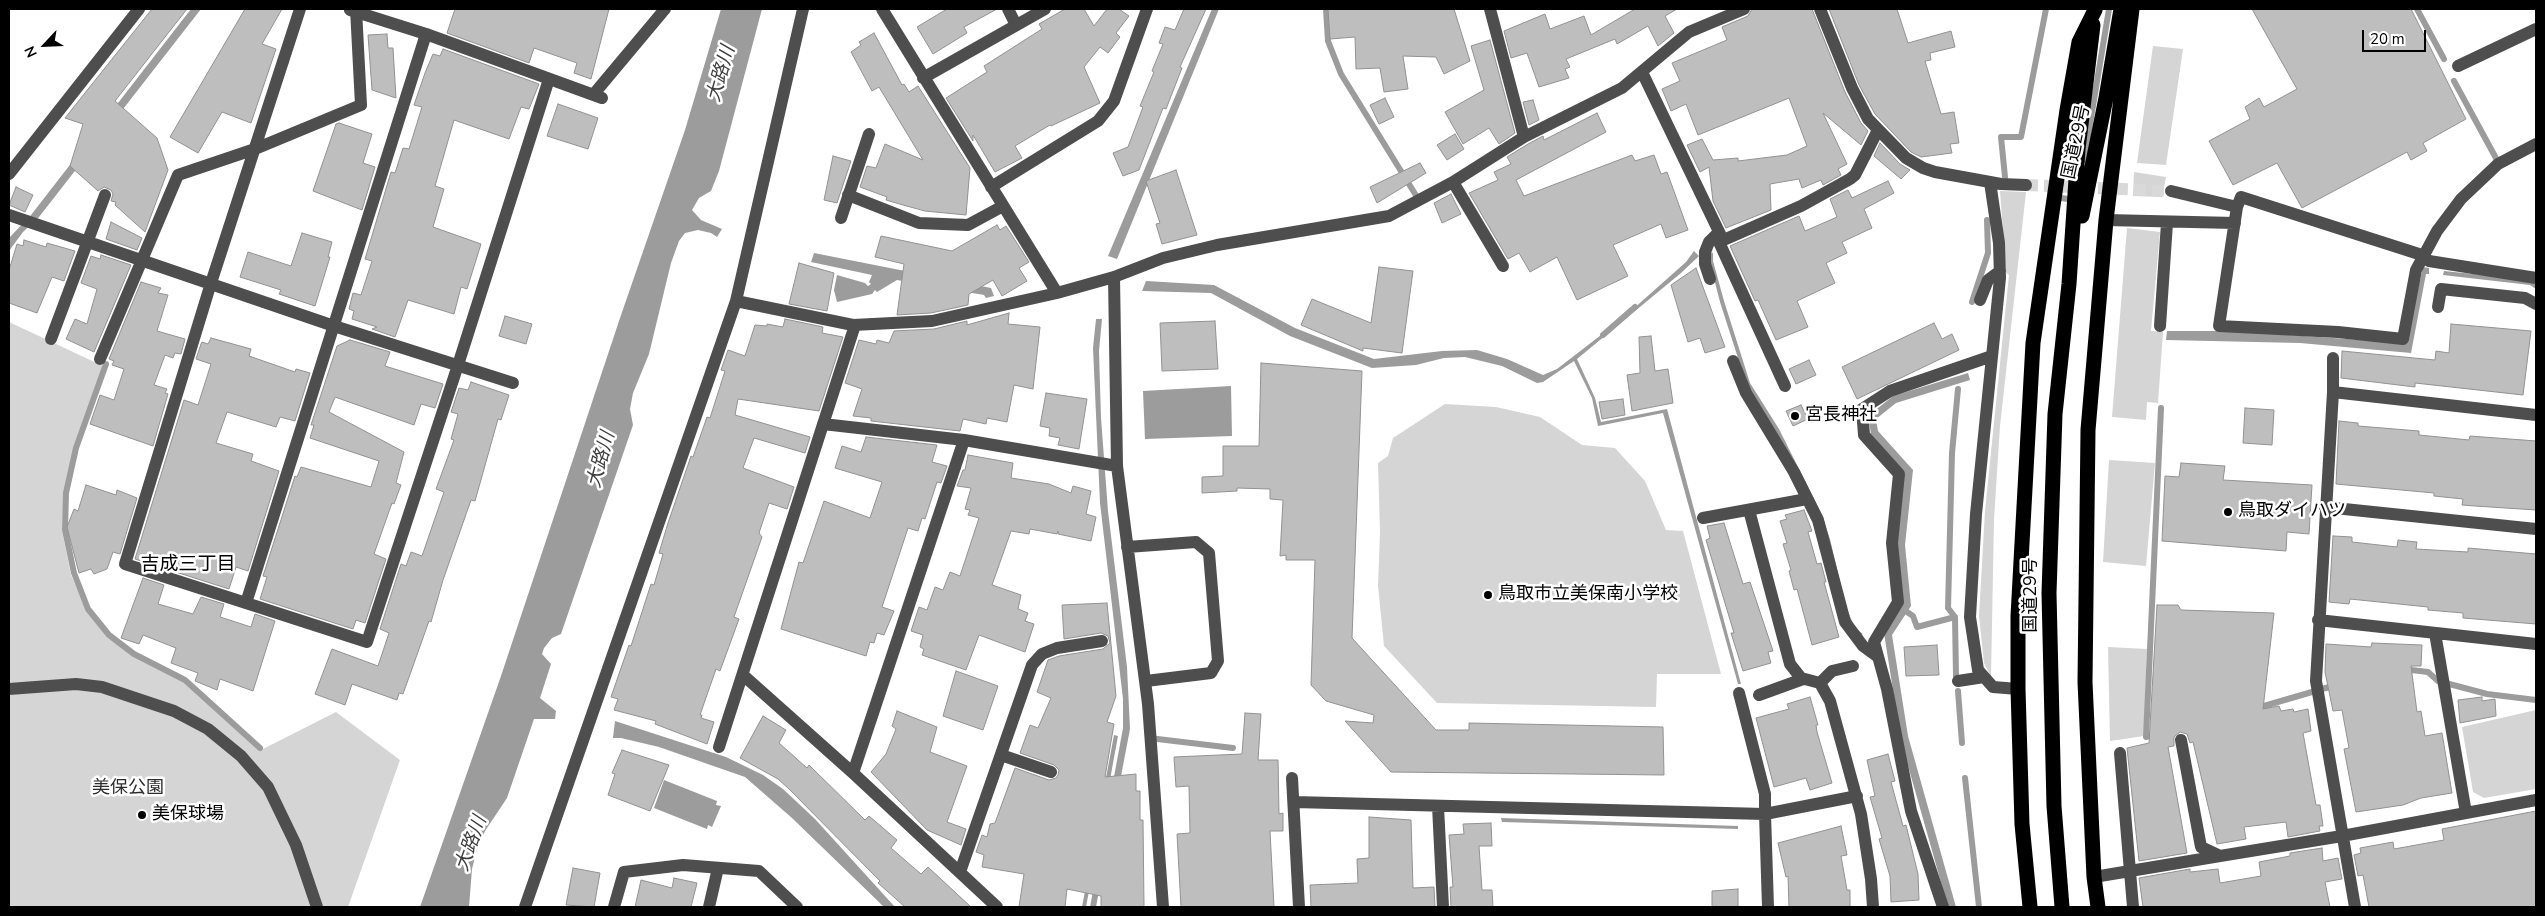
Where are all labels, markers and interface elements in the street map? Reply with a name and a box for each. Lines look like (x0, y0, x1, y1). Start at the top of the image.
north arrow (20, 20, 70, 70)
scale bar (2365, 20, 2429, 52)
text: 20 m (2370, 29, 2405, 49)
text: N (20, 43, 42, 60)
water label: 大路川 (703, 43, 741, 105)
street label: 国道29号 (2059, 103, 2095, 181)
place label: 宮長神社 (1805, 405, 1877, 427)
marker: 宮長神社 (1789, 410, 1801, 422)
water label: 大路川 (584, 430, 620, 490)
place label: 鳥取ダイハツ (2238, 501, 2346, 523)
marker: 鳥取ダイハツ (2222, 506, 2234, 518)
district label: 吉成三丁目 (141, 554, 235, 576)
street label: 国道29号 (2021, 557, 2043, 633)
place label: 鳥取市立美保南小学校 (1498, 584, 1678, 606)
marker: 鳥取市立美保南小学校 (1482, 589, 1494, 601)
park label: 美保公園 (92, 778, 164, 800)
place label: 美保球場 (152, 804, 224, 826)
marker: 美保球場 (136, 809, 148, 821)
water label: 大路川 (452, 813, 492, 875)

